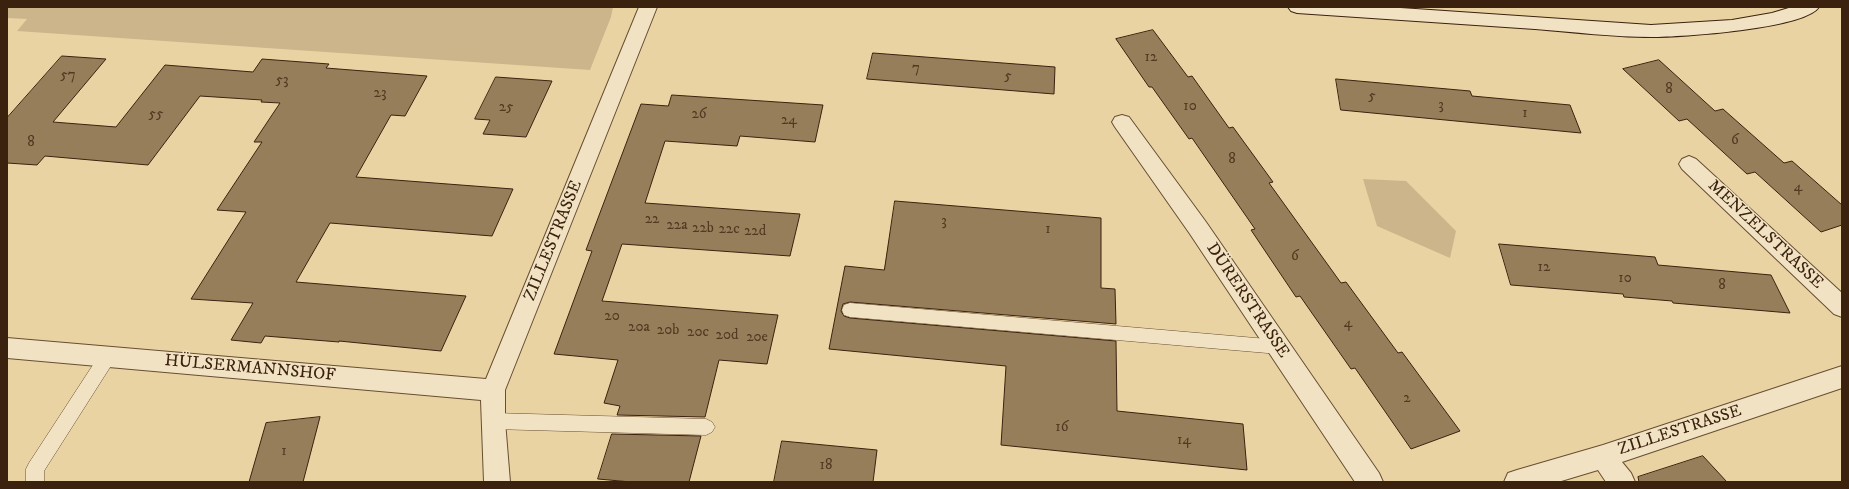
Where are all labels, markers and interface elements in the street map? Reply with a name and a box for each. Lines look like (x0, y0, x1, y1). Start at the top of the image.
house number: 12 (1145, 49, 1157, 67)
house number: 7 (912, 60, 920, 78)
house number: 57 (60, 67, 76, 85)
house number: 5 (1004, 68, 1012, 86)
house number: 53 (275, 72, 289, 90)
house number: 8 (1665, 81, 1673, 99)
house number: 23 (374, 85, 386, 103)
house number: 5 (1368, 88, 1376, 106)
house number: 3 (1438, 97, 1444, 115)
house number: 10 (1183, 98, 1197, 116)
house number: 25 (499, 99, 513, 117)
house number: 1 (1522, 105, 1528, 123)
house number: 55 (149, 106, 163, 124)
house number: 26 (691, 106, 707, 124)
house number: 24 (781, 112, 797, 130)
house number: 6 (1731, 132, 1739, 150)
house number: 8 (27, 134, 35, 152)
house number: 8 (1228, 151, 1236, 169)
street label: MENZELSTRASSE (1703, 176, 1827, 294)
street label: ZILLESTRASSE (521, 178, 587, 304)
house number: 4 (1794, 179, 1802, 197)
house number: 22 (645, 211, 659, 229)
house number: 3 (941, 213, 947, 231)
house number: 22a (666, 217, 688, 235)
house number: 22b (692, 220, 714, 238)
house number: 22c (718, 221, 740, 239)
house number: 1 (1045, 221, 1051, 239)
house number: 22d (744, 223, 766, 241)
street label: DÜRERSTRASSE (1201, 240, 1293, 362)
house number: 6 (1291, 248, 1299, 266)
house number: 12 (1538, 259, 1550, 277)
house number: 10 (1618, 270, 1632, 288)
house number: 8 (1718, 277, 1726, 295)
house number: 20 (604, 308, 620, 326)
house number: 4 (1344, 315, 1352, 333)
house number: 20a (628, 319, 650, 337)
house number: 20b (657, 322, 679, 340)
house number: 20c (687, 324, 709, 342)
house number: 20d (716, 327, 738, 345)
house number: 20e (746, 329, 768, 347)
street label: HÜLSERMANNSHOF (164, 351, 336, 387)
house number: 2 (1403, 390, 1411, 408)
street label: ZILLESTRASSE (1616, 401, 1744, 461)
house number: 16 (1055, 419, 1069, 437)
house number: 14 (1177, 432, 1191, 450)
house number: 1 (281, 443, 287, 461)
house number: 18 (819, 457, 833, 475)

